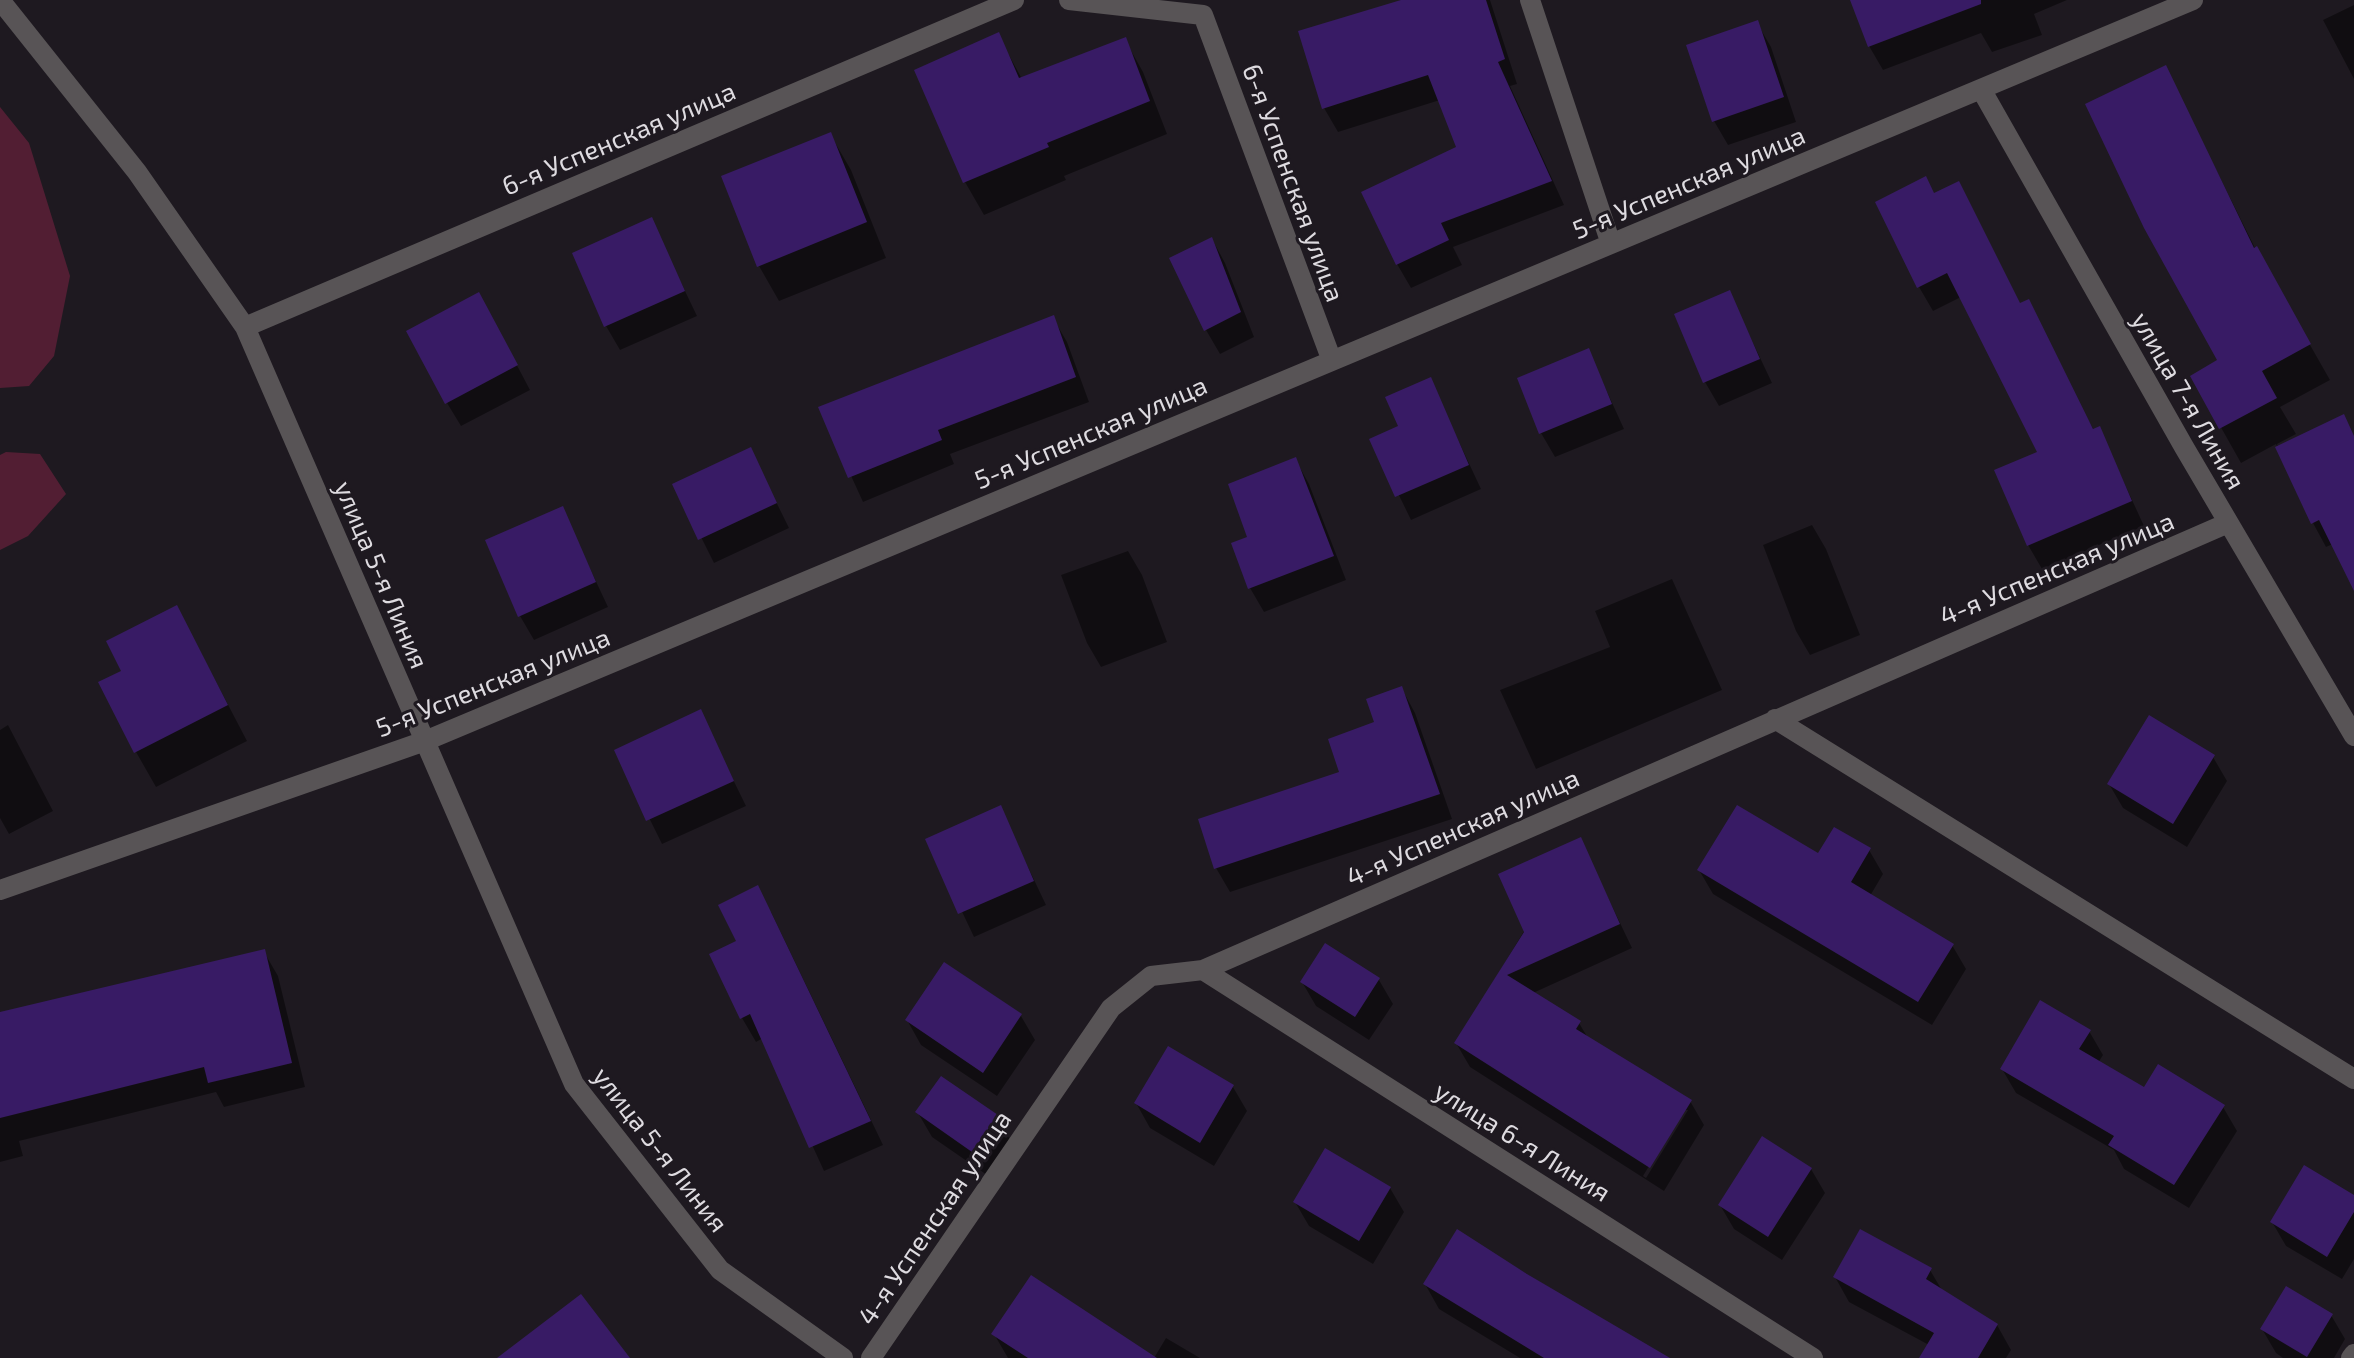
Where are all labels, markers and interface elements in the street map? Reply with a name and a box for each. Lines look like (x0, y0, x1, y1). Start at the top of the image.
street label: 6-я Успенская улица (1235, 60, 1351, 306)
street label: 6-я Успенская улица (498, 76, 740, 202)
street label: 5-я Успенская улица (1568, 120, 1810, 246)
street label: улица 7-я Линия (2125, 307, 2251, 495)
street label: 5-я Успенская улица (970, 370, 1212, 496)
street label: улица 5-я Линия (327, 477, 435, 673)
street label: 4-я Успенская улица (1935, 505, 2179, 633)
street label: 5-я Успенская улица (371, 622, 615, 744)
street label: 4-я Успенская улица (1342, 763, 1584, 893)
street label: улица 5-я Линия (586, 1061, 734, 1239)
street label: улица 6-я Линия (1428, 1075, 1616, 1209)
street label: 4-я Успенская улица (852, 1105, 1018, 1331)

